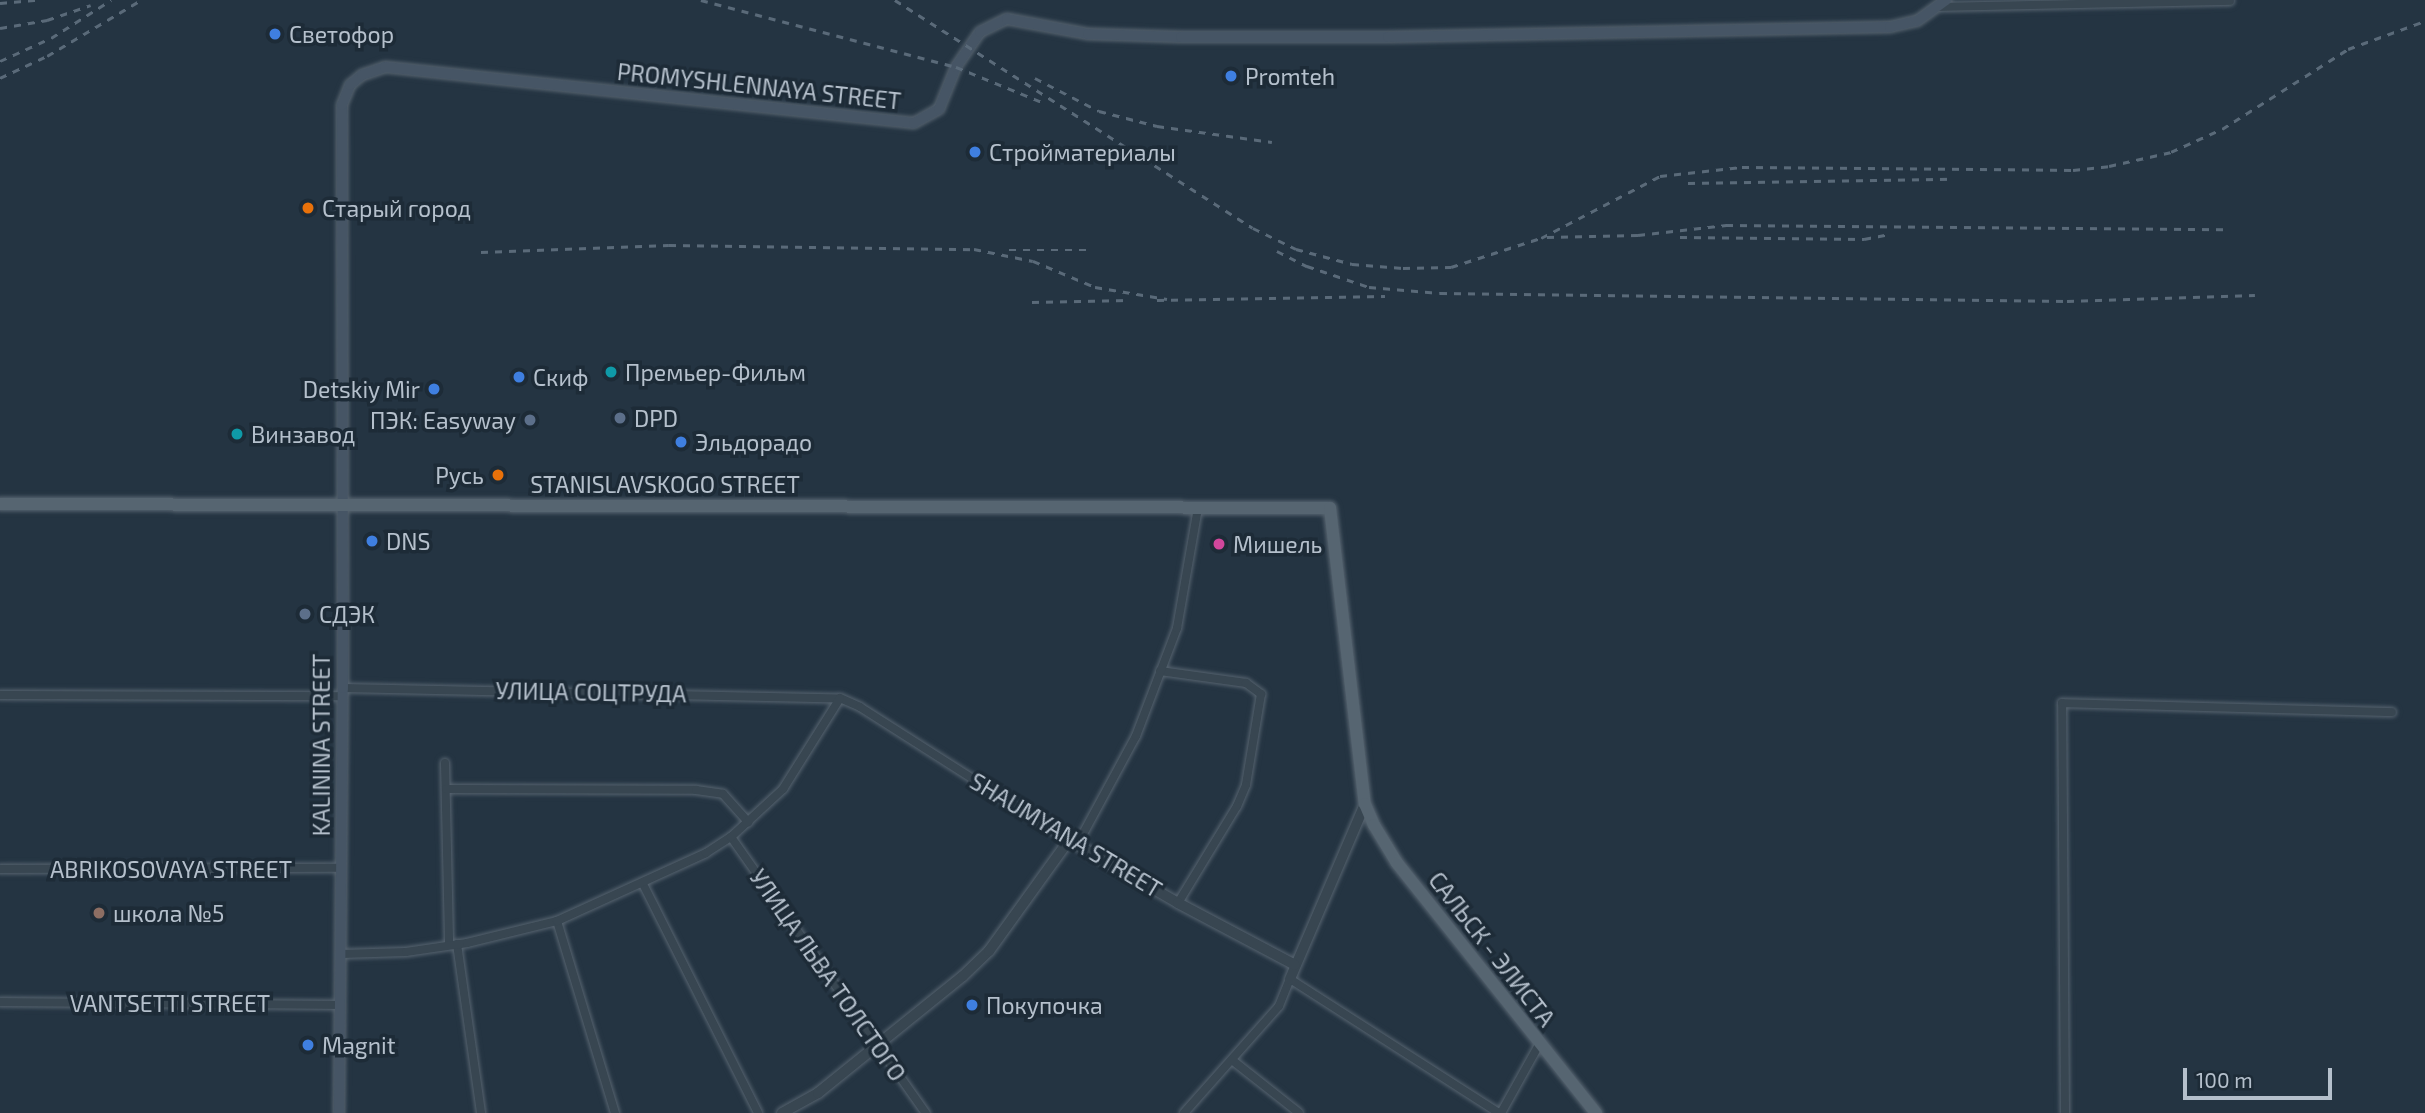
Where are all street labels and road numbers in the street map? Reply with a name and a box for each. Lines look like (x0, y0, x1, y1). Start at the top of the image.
street label: PROMYSHLENNAYA STREET (616, 57, 902, 115)
street label: STANISLAVSKOGO STREET (530, 470, 800, 498)
street label: KALININA STREET (307, 653, 335, 837)
street label: УЛИЦА СОЦТРУДА (495, 677, 687, 707)
street label: SHAUMYANA STREET (965, 767, 1167, 903)
street label: ABRIKOSOVAYA STREET (50, 855, 292, 883)
street label: УЛИЦА ЛЬВА ТОЛСТОГО (744, 864, 912, 1086)
street label: САЛЬСК - ЭЛИСТА (1423, 866, 1561, 1032)
street label: VANTSETTI STREET (70, 989, 270, 1017)

